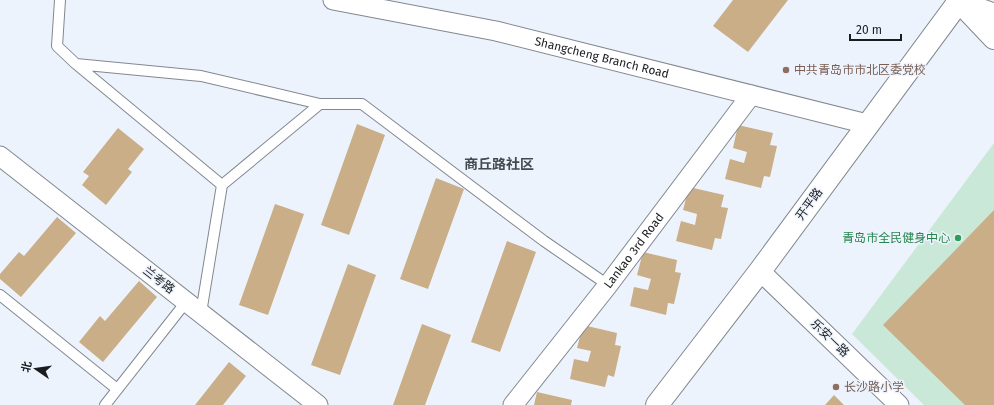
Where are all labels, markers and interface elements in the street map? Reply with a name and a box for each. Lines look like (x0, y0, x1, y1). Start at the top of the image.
scale bar (850, 16, 901, 42)
text: 20 m (856, 23, 882, 37)
street label: Shangcheng Branch Road (533, 34, 670, 81)
place label: 中共青岛市市北区委党校 (794, 63, 926, 77)
marker: 中共青岛市市北区委党校 (781, 65, 791, 75)
district label: 商丘路社区 (464, 156, 534, 173)
street label: 开平路 (793, 185, 825, 223)
street label: Lankao 3rd Road (601, 210, 667, 291)
place label: 青岛市全民健身中心 (842, 231, 950, 245)
marker: 青岛市全民健身中心 (953, 233, 963, 243)
street label: 兰考路 (141, 263, 177, 297)
street label: 乐安一路 (808, 316, 852, 360)
north arrow (16, 349, 56, 389)
text: 北 (19, 360, 34, 374)
place label: 长沙路小学 (844, 380, 904, 394)
marker: 长沙路小学 (831, 382, 841, 392)

